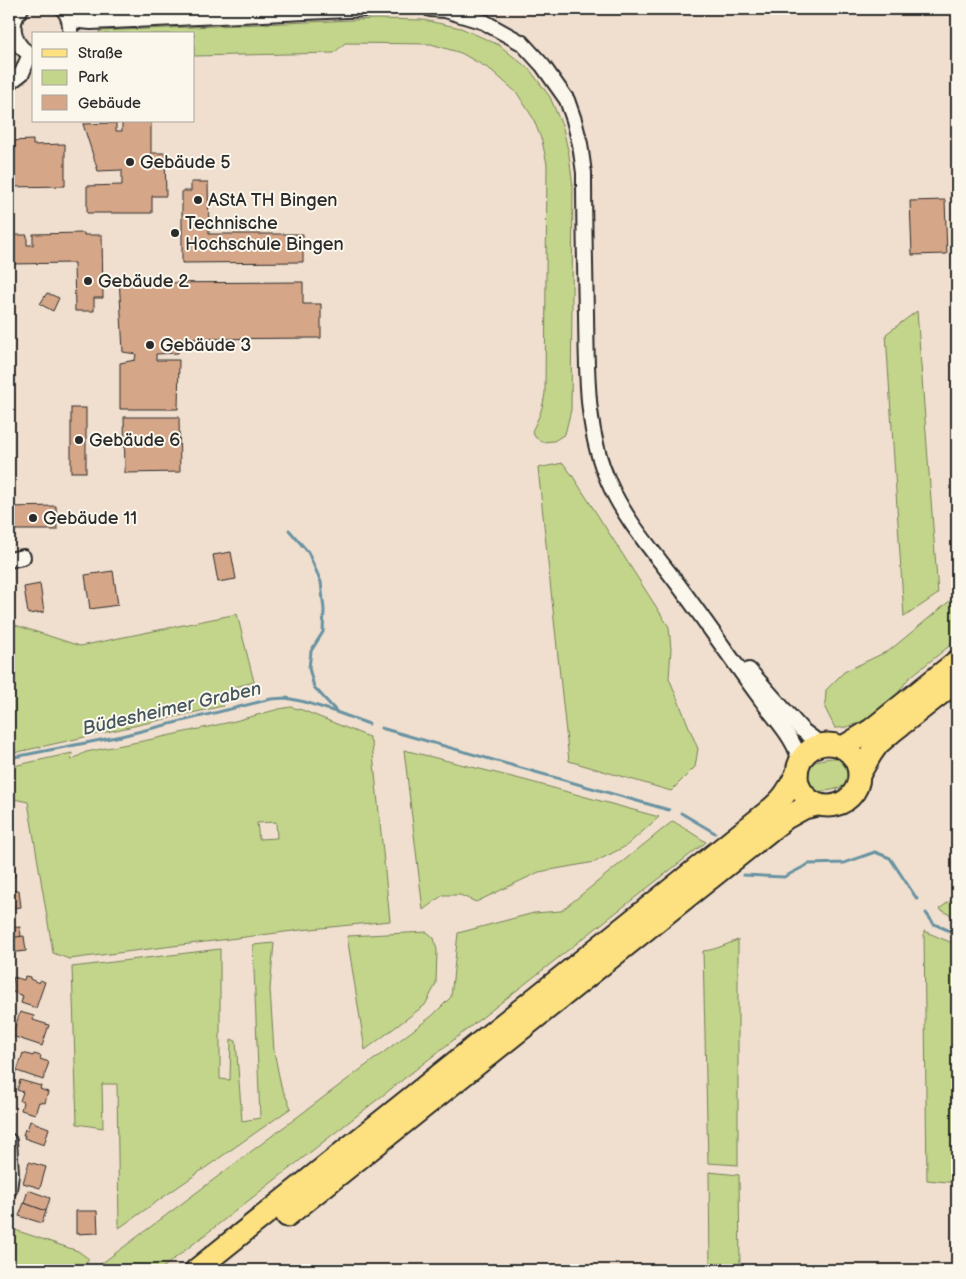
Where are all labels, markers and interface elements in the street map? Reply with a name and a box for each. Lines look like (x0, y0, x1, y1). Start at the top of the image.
legend (32, 32, 195, 122)
text: Straße (78, 44, 123, 63)
text: Park (78, 68, 109, 87)
text: Gebäude (78, 94, 141, 113)
place label: Gebäude 5 (140, 152, 231, 173)
marker: Gebäude 5 (124, 156, 136, 168)
place label: AStA TH Bingen (208, 190, 338, 211)
marker: AStA TH Bingen (192, 194, 204, 206)
place label: Technische Hochschule Bingen (185, 213, 344, 255)
marker: Technische Hochschule Bingen (169, 227, 181, 239)
place label: Gebäude 2 (98, 271, 189, 292)
marker: Gebäude 2 (82, 275, 94, 287)
place label: Gebäude 3 (160, 335, 251, 356)
marker: Gebäude 3 (144, 339, 156, 351)
place label: Gebäude 6 (89, 430, 180, 451)
marker: Gebäude 6 (73, 434, 85, 446)
place label: Gebäude 11 (43, 508, 137, 529)
marker: Gebäude 11 (27, 512, 39, 524)
water label: Büdesheimer Graben (80, 677, 264, 741)

